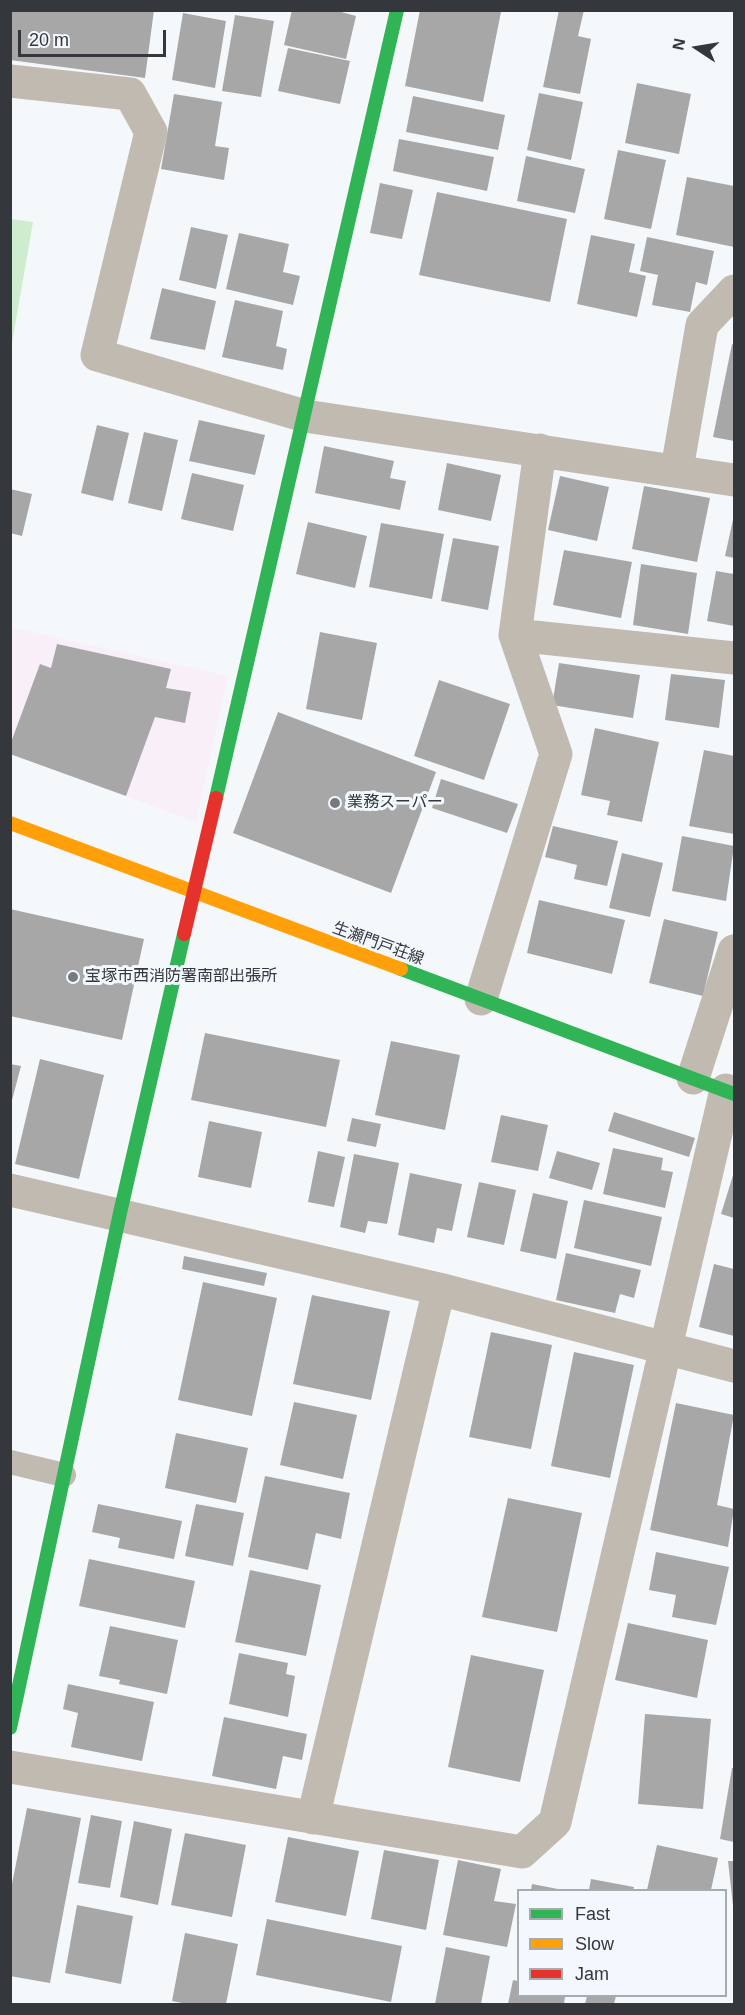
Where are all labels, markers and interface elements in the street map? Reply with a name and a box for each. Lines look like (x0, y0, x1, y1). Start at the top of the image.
scale bar (21, 18, 170, 56)
north arrow (667, 18, 727, 78)
text: 20 m (29, 30, 69, 50)
text: N (669, 37, 688, 52)
place label: 業務スーパー (347, 793, 443, 813)
marker: 業務スーパー (328, 796, 342, 810)
street label: 生瀬門戸荘線 (330, 919, 426, 969)
place label: 宝塚市西消防署南部出張所 (85, 967, 277, 987)
marker: 宝塚市西消防署南部出張所 (66, 970, 80, 984)
legend (517, 1889, 727, 1997)
text: Fast (575, 1904, 610, 1924)
text: Slow (575, 1934, 614, 1954)
text: Jam (575, 1964, 609, 1984)

